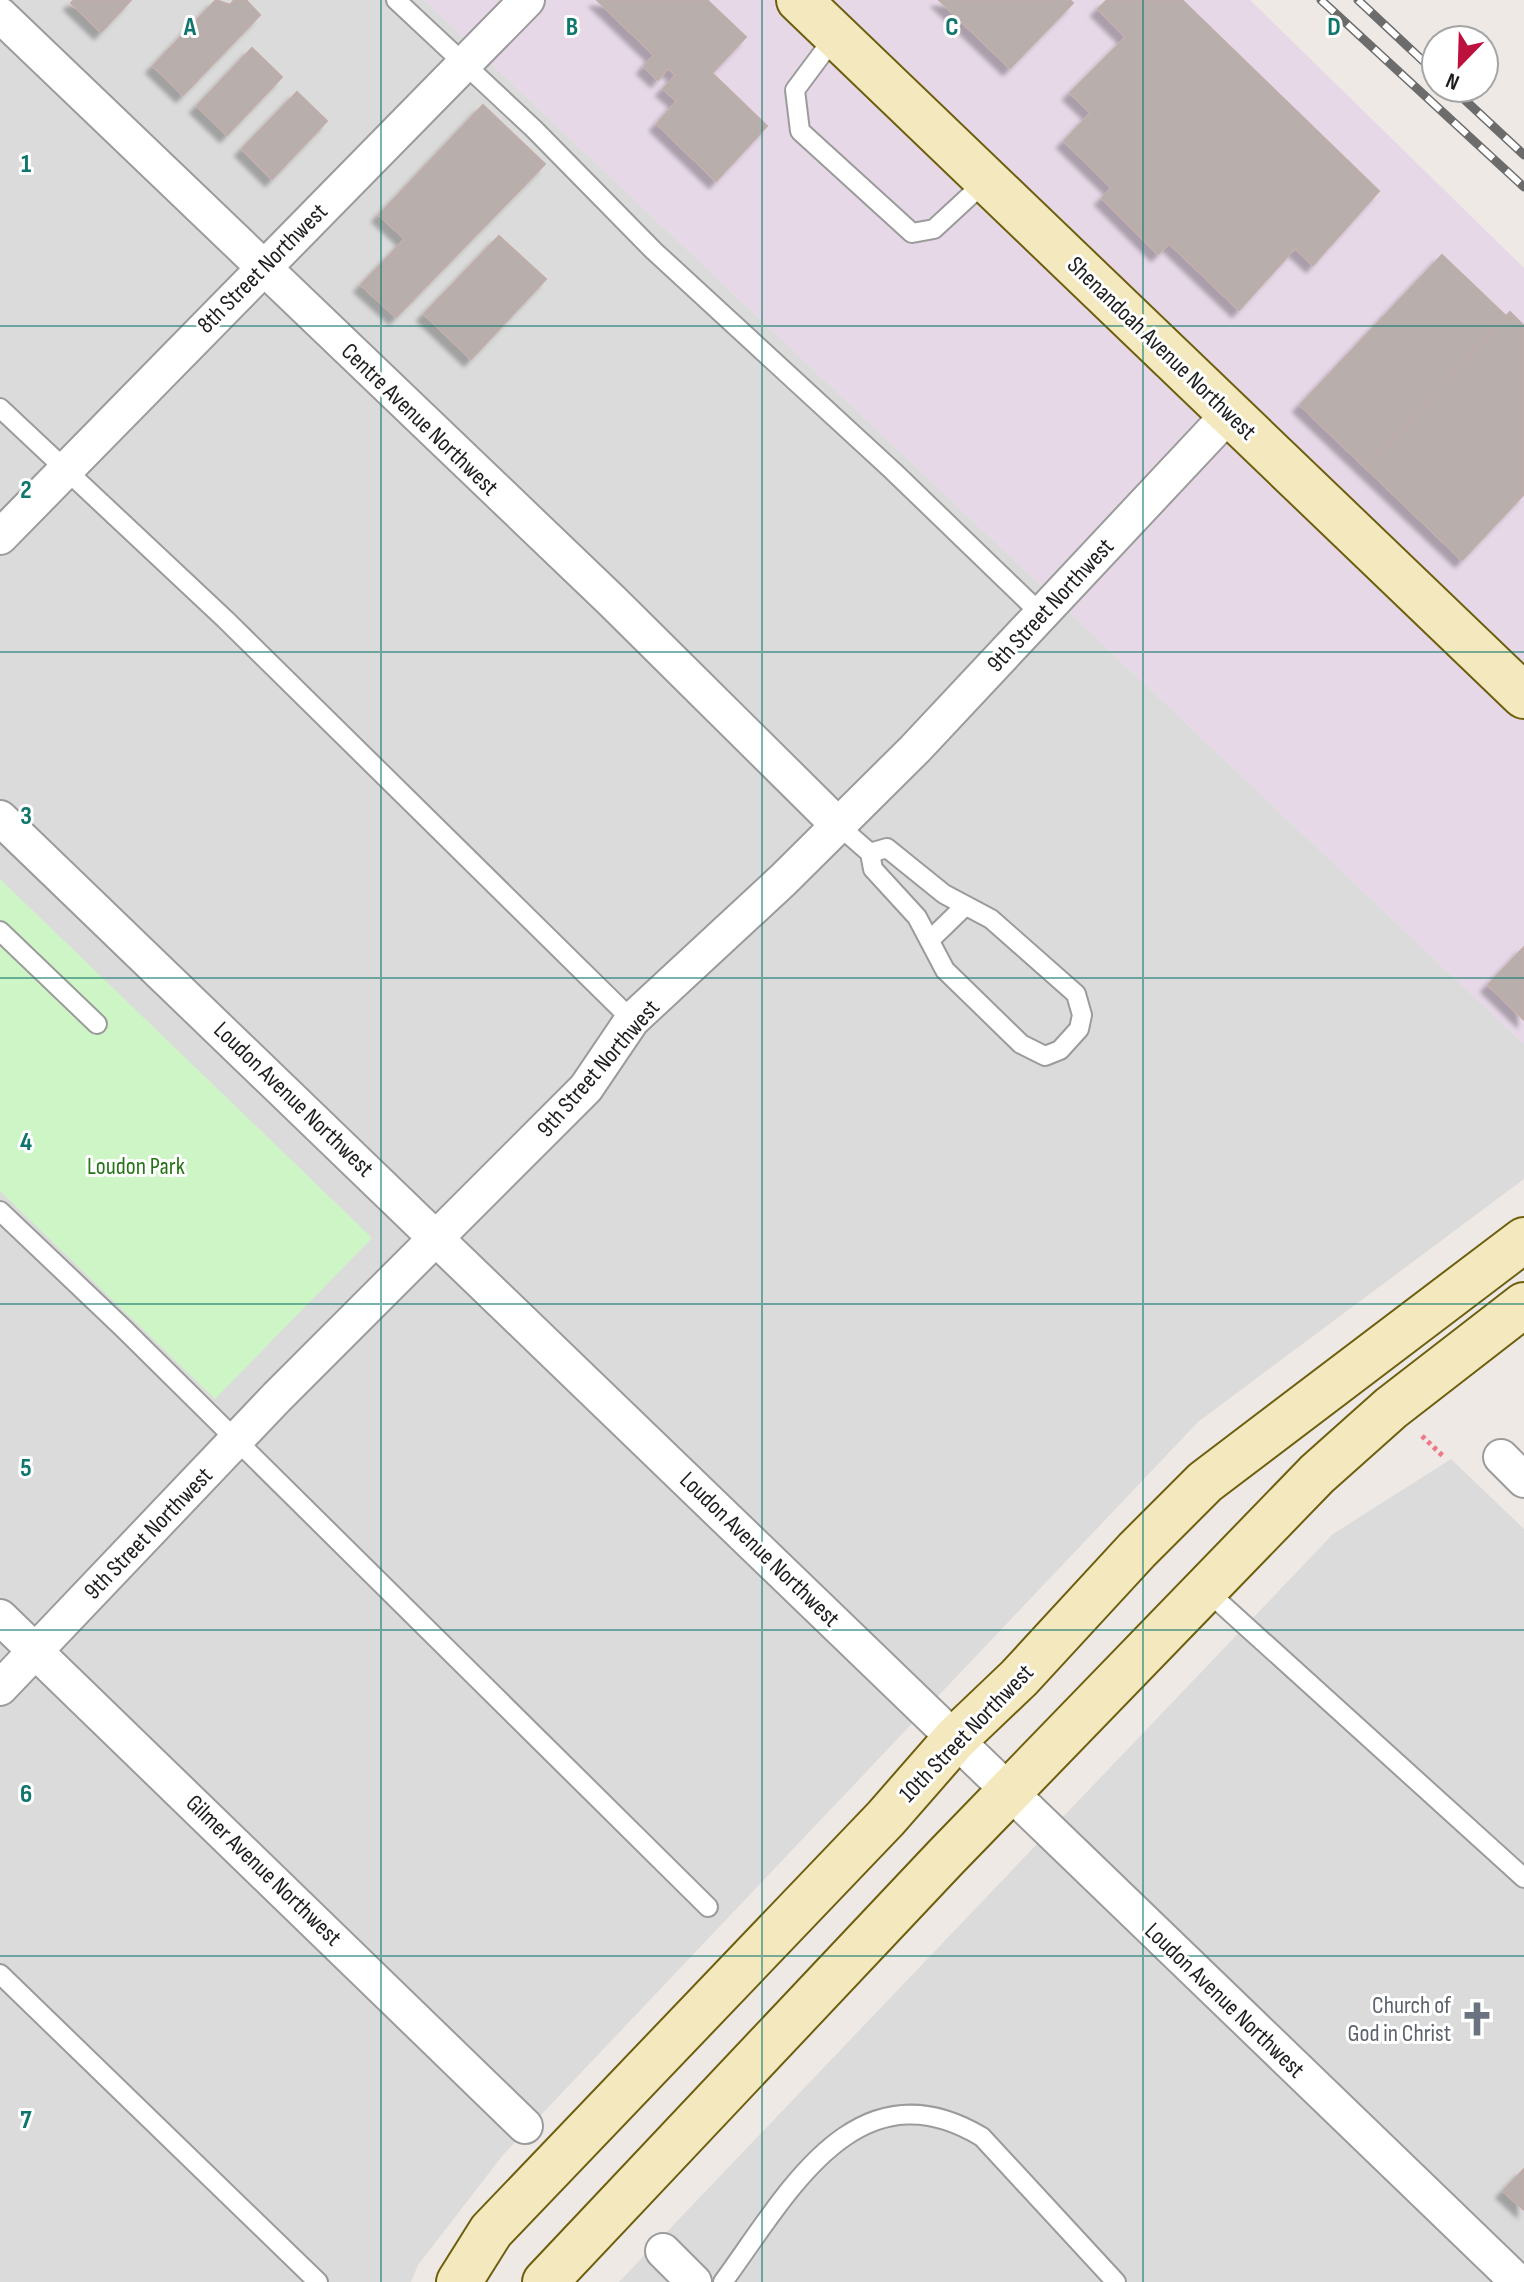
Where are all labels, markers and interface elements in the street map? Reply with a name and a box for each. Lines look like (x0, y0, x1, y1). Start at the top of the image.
text: A (183, 12, 197, 43)
text: B (566, 12, 578, 43)
text: C (945, 12, 959, 43)
text: D (1327, 12, 1341, 43)
north arrow (1420, 24, 1500, 104)
text: N (1442, 66, 1463, 96)
text: 1 (21, 149, 31, 180)
street label: 8th Street Northwest (191, 197, 334, 340)
street label: Shenandoah Avenue Northwest (1061, 251, 1262, 446)
street label: Centre Avenue Northwest (335, 337, 504, 502)
text: 2 (20, 475, 32, 506)
street label: 9th Street Northwest (981, 532, 1120, 678)
text: 3 (20, 801, 32, 832)
street label: 9th Street Northwest (531, 994, 666, 1143)
street label: Loudon Avenue Northwest (208, 1016, 380, 1183)
text: 4 (20, 1127, 32, 1158)
park label: Loudon Park (87, 1152, 185, 1181)
text: 5 (20, 1453, 32, 1484)
street label: 9th Street Northwest (78, 1461, 219, 1605)
street label: Loudon Avenue Northwest (674, 1466, 846, 1633)
street label: 10th Street Northwest (893, 1658, 1040, 1808)
text: 6 (20, 1779, 32, 1810)
street label: Gilmer Avenue Northwest (180, 1789, 348, 1952)
street label: Loudon Avenue Northwest (1139, 1917, 1311, 2084)
place label: Church of God in Christ (1347, 1991, 1452, 2048)
church icon: Church of God in Christ (1458, 2000, 1496, 2038)
text: 7 (20, 2105, 32, 2136)

